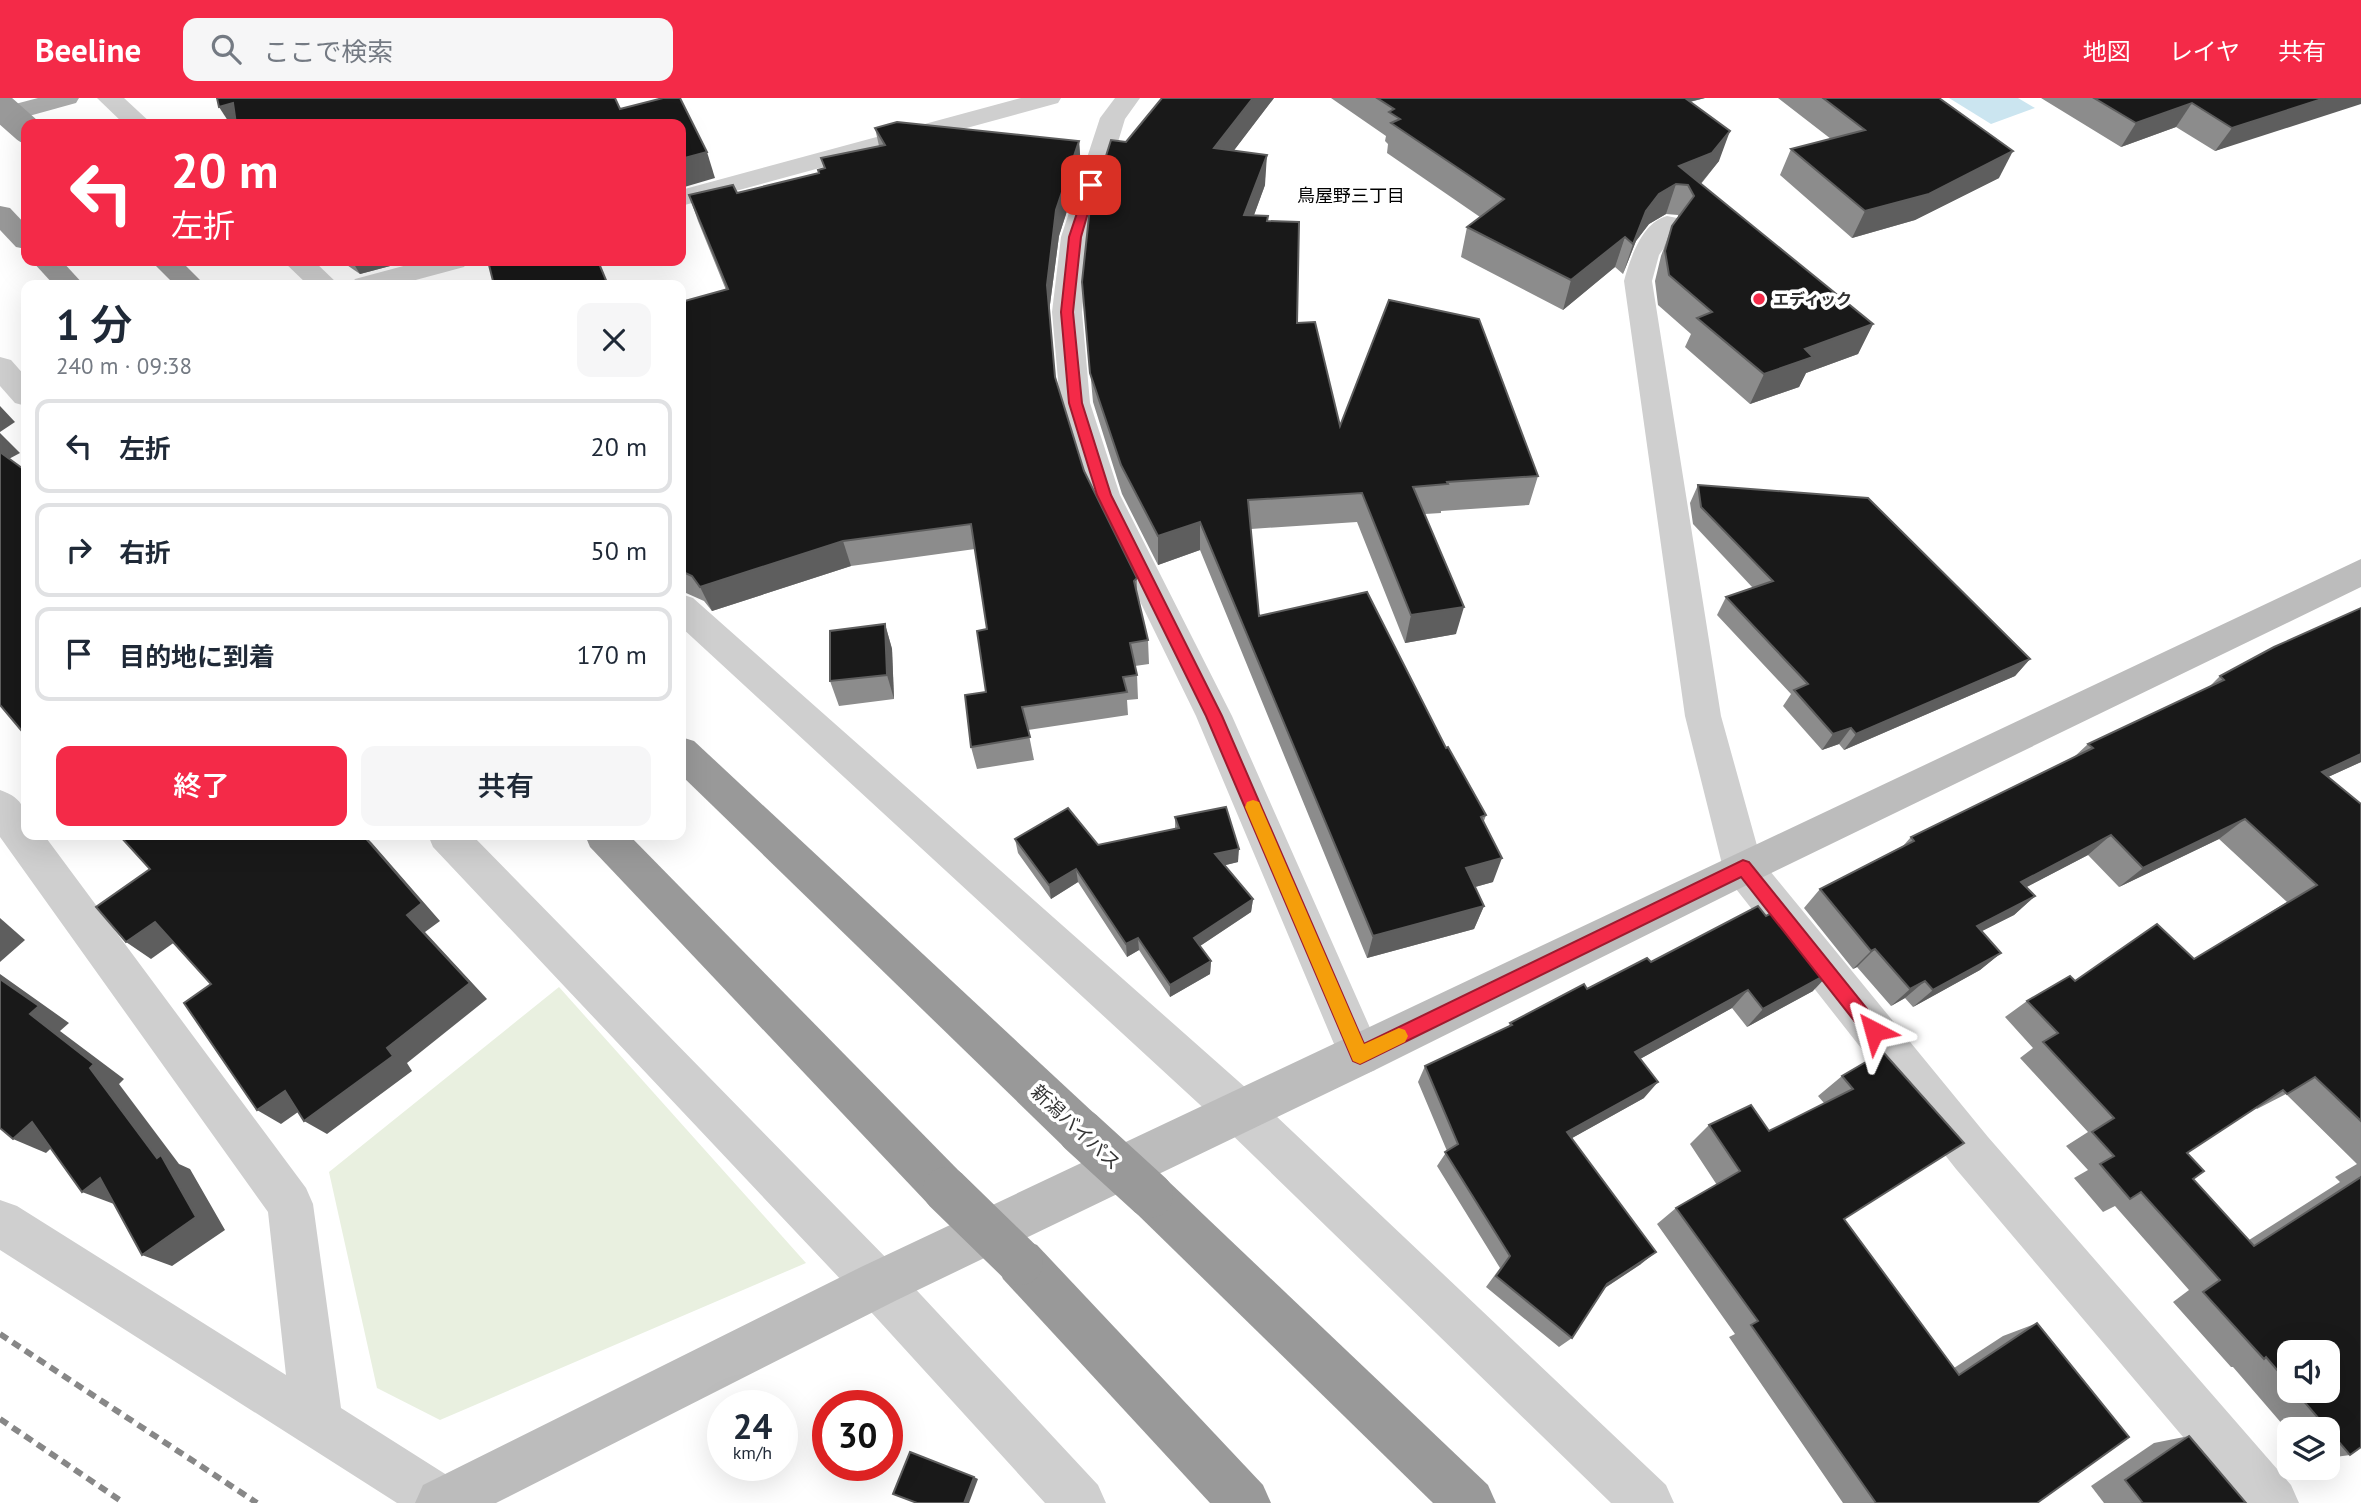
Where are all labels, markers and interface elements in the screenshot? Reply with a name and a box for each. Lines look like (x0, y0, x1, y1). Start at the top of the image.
search box (183, 18, 673, 81)
text: Beeline (35, 28, 141, 71)
icon: search (207, 30, 245, 68)
text: ここで検索 (263, 35, 393, 68)
text: 地図 (2083, 36, 2131, 67)
text: レイヤ (2169, 36, 2240, 67)
text: 共有 (2278, 36, 2326, 67)
text: 20 m (171, 138, 278, 202)
icon: left (56, 147, 147, 238)
pin (1061, 155, 1121, 215)
icon: arrive (1072, 166, 1110, 204)
district label: 鳥屋野三丁目 (1297, 184, 1405, 207)
text: 左折 (171, 204, 235, 246)
place label: エディック (1773, 289, 1852, 309)
marker: エディック (1751, 291, 1767, 307)
text: 1 分 (56, 297, 132, 352)
button: close (577, 303, 651, 377)
text: 240 m · 09:38 (56, 351, 192, 380)
icon: left (60, 427, 98, 465)
text: 20 m (591, 430, 647, 463)
text: 左折 (119, 432, 171, 465)
icon: right (60, 531, 98, 569)
text: 50 m (591, 534, 647, 567)
text: 右折 (119, 536, 171, 569)
icon: arrive (60, 635, 98, 673)
text: 170 m (576, 638, 647, 671)
text: 目的地に到着 (119, 640, 275, 673)
button: 終了 (56, 746, 347, 826)
button: 共有 (361, 746, 651, 826)
position arrow (1837, 994, 1911, 1068)
street label: 新潟バイパス (1026, 1079, 1126, 1175)
map controls (2277, 1340, 2340, 1480)
button: sound (2277, 1340, 2340, 1403)
speed limit sign: 30 (812, 1390, 903, 1481)
text: 24 (733, 1403, 772, 1449)
button: layers (2277, 1417, 2340, 1480)
text: km/h (733, 1441, 772, 1464)

